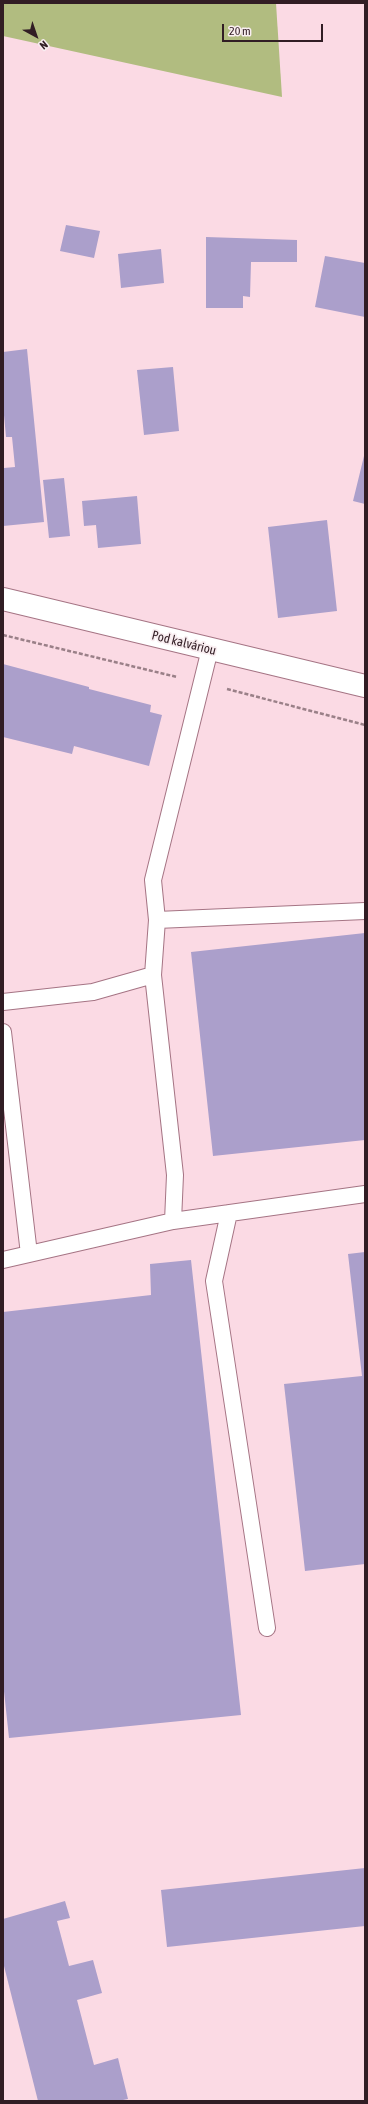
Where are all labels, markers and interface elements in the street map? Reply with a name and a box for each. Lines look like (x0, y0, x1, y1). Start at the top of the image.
north arrow (16, 16, 56, 56)
scale bar (224, 16, 325, 42)
text: 20 m (229, 24, 251, 38)
text: N (37, 39, 50, 52)
street label: Pod kalváriou (150, 627, 218, 659)

